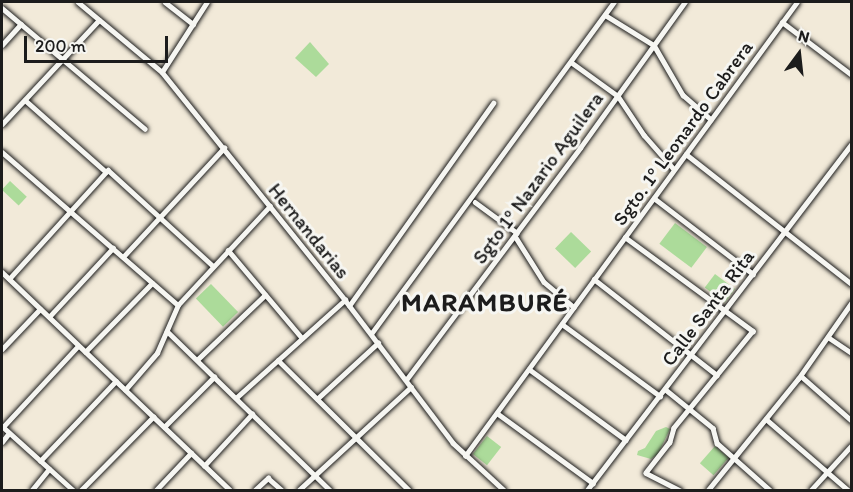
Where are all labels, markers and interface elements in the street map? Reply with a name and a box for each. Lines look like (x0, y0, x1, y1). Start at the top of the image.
scale bar (27, 24, 171, 62)
north arrow (769, 24, 829, 84)
text: N (796, 26, 811, 47)
text: 200 m (35, 35, 86, 57)
street label: Sgto. 1º Leonardo Cabrera (608, 36, 758, 230)
street label: Sgto 1º Nazario Aguilera (467, 87, 609, 269)
street label: Hernandarias (263, 178, 355, 284)
street label: Calle Santa Rita (657, 246, 759, 370)
district label: MARAMBURÉ (401, 287, 569, 319)

